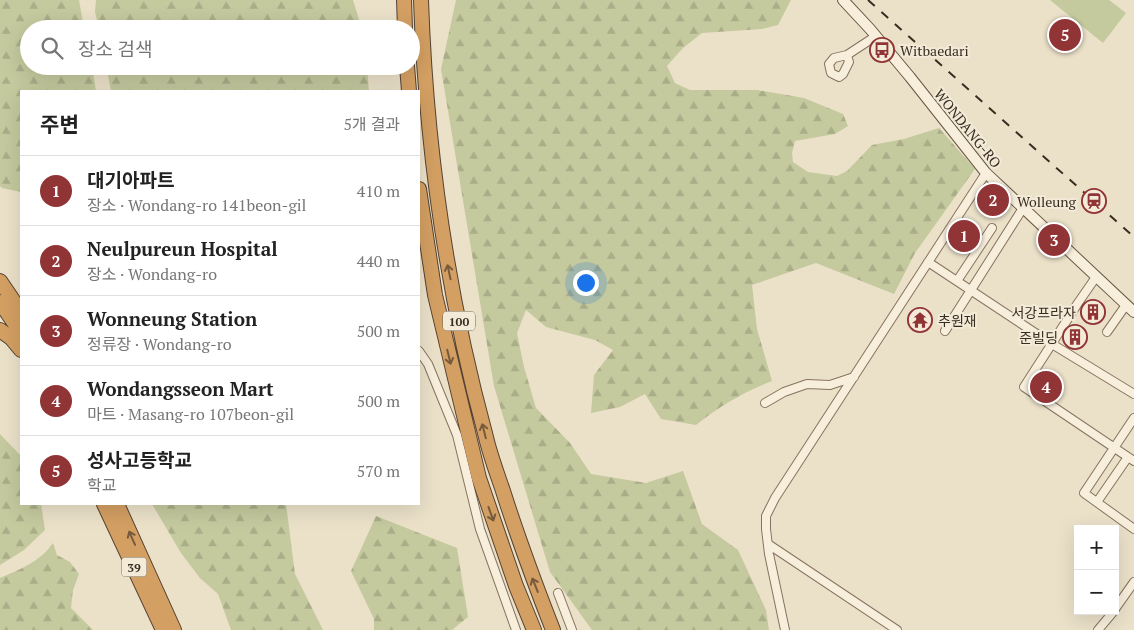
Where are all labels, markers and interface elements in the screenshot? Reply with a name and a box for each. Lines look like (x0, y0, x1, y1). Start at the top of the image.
pin: 5 (1049, 16, 1081, 54)
search box (20, 20, 420, 75)
icon: search (38, 34, 66, 62)
text: 장소 검색 (78, 36, 153, 61)
bus stop icon: Witbaedari (869, 37, 895, 63)
place label: Witbaedari (900, 41, 969, 60)
street label: WONDANG-RO (930, 84, 1006, 172)
text: 주변 (40, 110, 79, 138)
text: 5개 결과 (343, 113, 400, 135)
text: 대기아파트 (87, 167, 174, 192)
text: 1 (51, 180, 61, 202)
text: 410 m (357, 180, 400, 202)
pin: 2 (977, 181, 1009, 219)
station icon: Wolleung (1081, 188, 1107, 214)
place label: Wolleung (1017, 192, 1077, 211)
text: 장소 · Wondang-ro 141beon-gil (87, 194, 306, 216)
pin: 1 (948, 217, 980, 255)
pin: 3 (1038, 221, 1070, 259)
text: Neulpureun Hospital (87, 236, 278, 261)
text: 2 (51, 250, 61, 272)
text: 440 m (357, 250, 400, 272)
text: 장소 · Wondang-ro (87, 263, 217, 285)
one-way arrow (444, 264, 454, 280)
your location (573, 270, 599, 296)
building icon: 서강프라자 (1080, 299, 1106, 325)
place label: 서강프라자 (1012, 303, 1076, 322)
text: Wonneung Station (87, 306, 257, 331)
temple icon: 추원재 (907, 307, 933, 333)
place label: 추원재 (938, 311, 977, 330)
road number: 100 (443, 312, 475, 331)
text: 3 (51, 320, 61, 342)
text: 500 m (357, 320, 400, 342)
building icon: 준빌딩 (1062, 324, 1088, 350)
place label: 준빌딩 (1019, 328, 1058, 347)
text: 정류장 · Wondang-ro (87, 333, 232, 355)
one-way arrow (445, 349, 454, 365)
pin: 4 (1030, 368, 1062, 406)
text: Wondangsseon Mart (87, 376, 274, 401)
text: 4 (51, 390, 61, 412)
text: 500 m (357, 390, 400, 412)
text: 마트 · Masang-ro 107beon-gil (87, 403, 294, 425)
one-way arrow (479, 423, 488, 439)
text: 성사고등학교 (87, 447, 192, 472)
text: 5 (51, 460, 61, 482)
text: 570 m (357, 460, 400, 482)
text: 학교 (87, 474, 116, 496)
one-way arrow (487, 506, 496, 521)
map controls (1074, 525, 1119, 615)
button: + (1074, 525, 1119, 570)
one-way arrow (127, 531, 137, 546)
road number: 39 (122, 558, 146, 576)
button: − (1074, 570, 1119, 615)
one-way arrow (530, 578, 539, 593)

